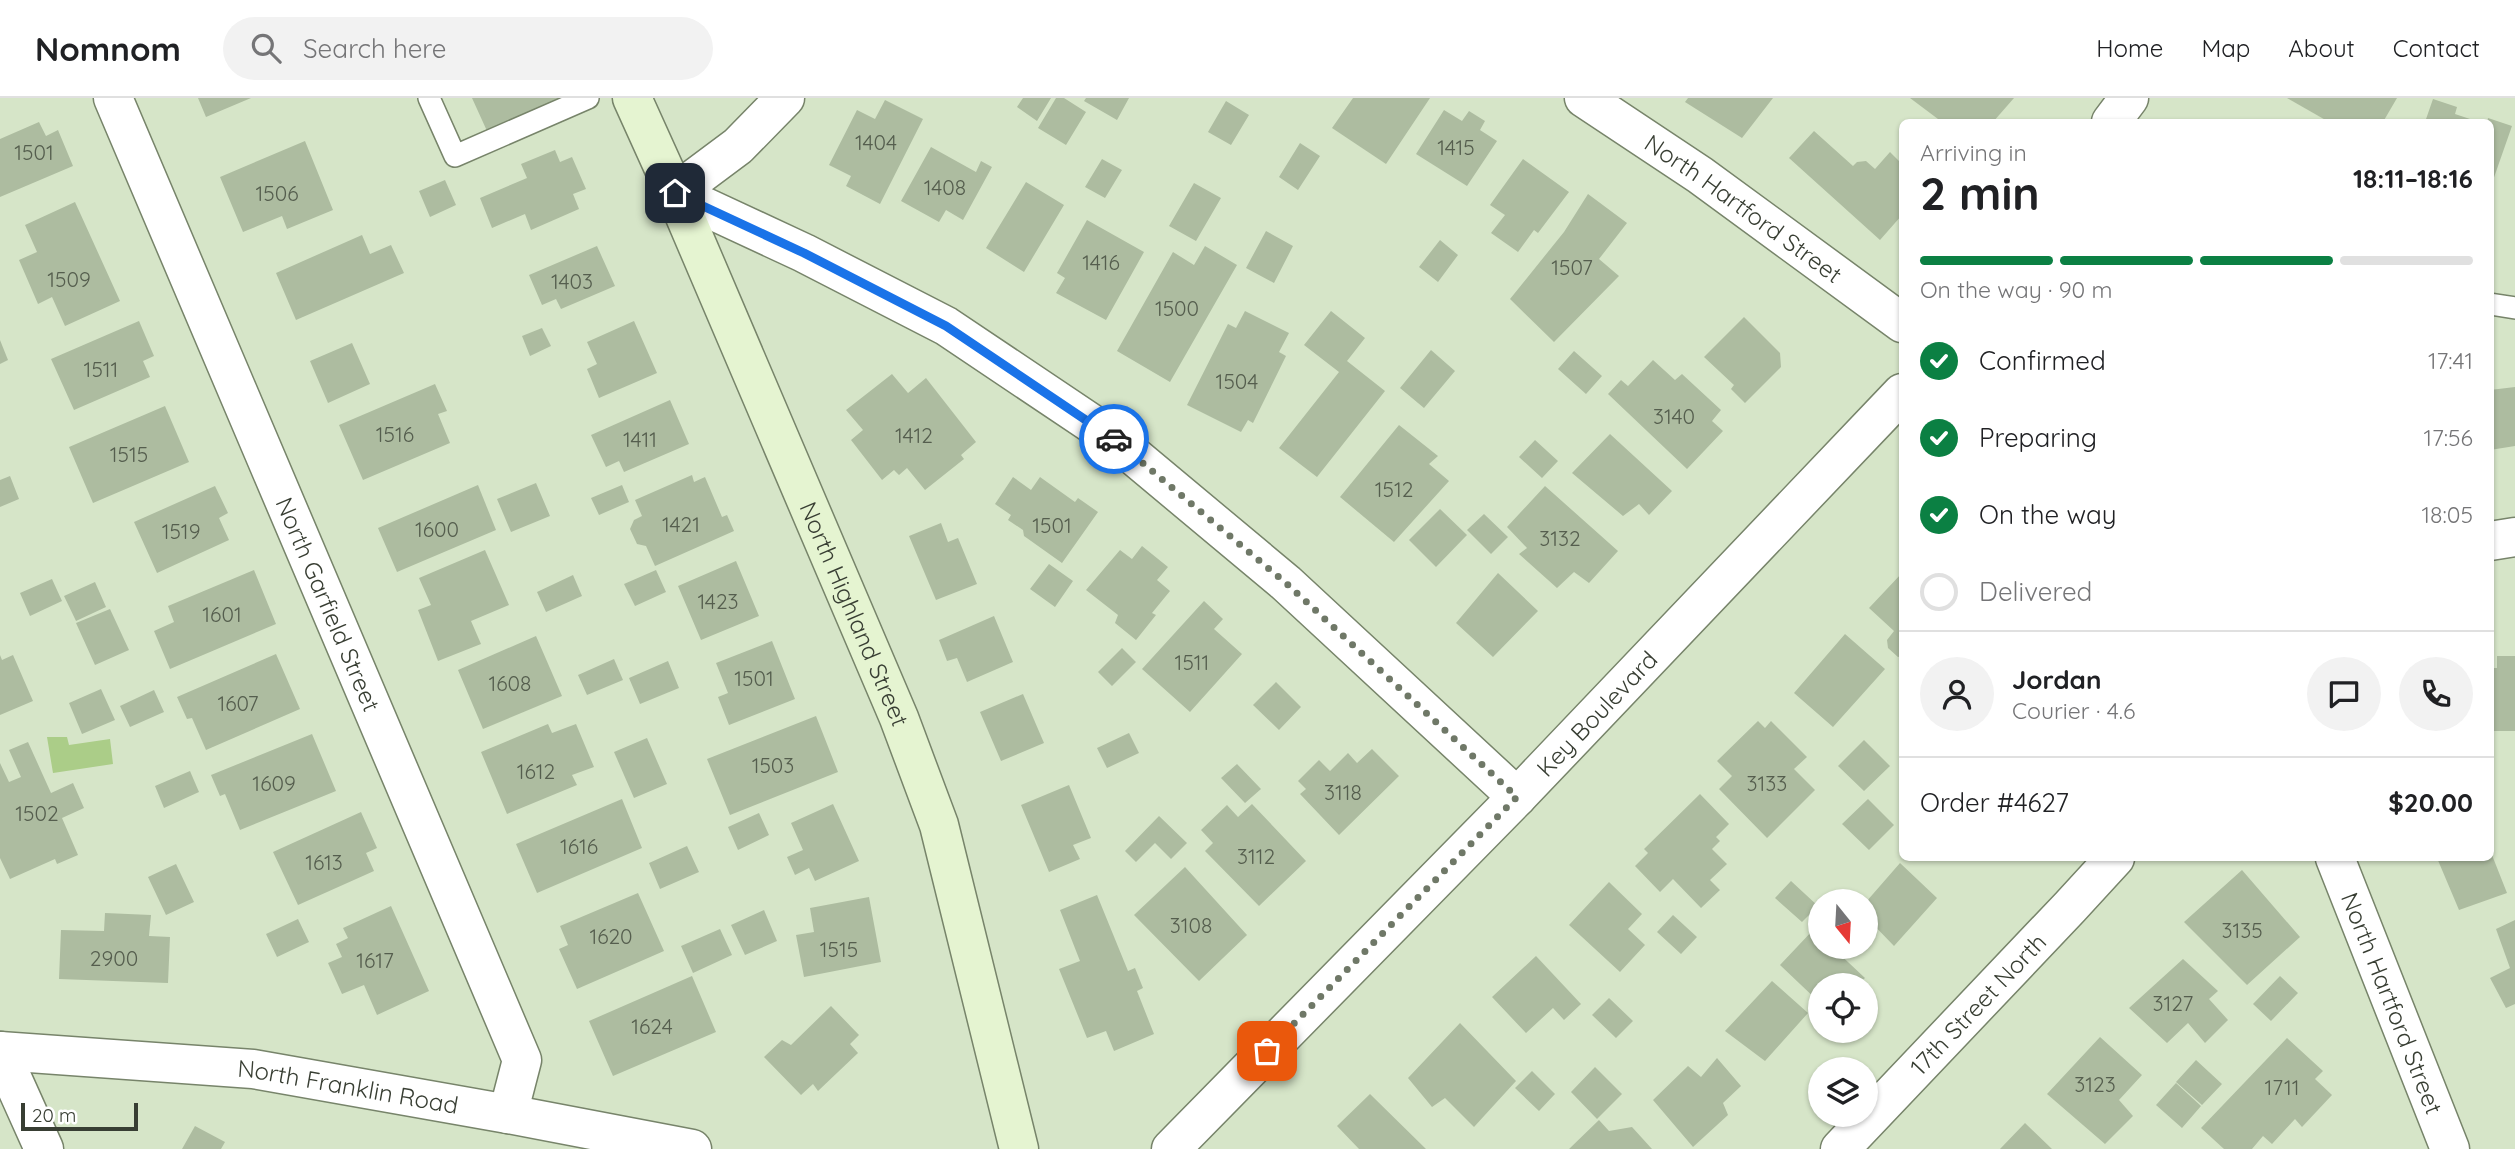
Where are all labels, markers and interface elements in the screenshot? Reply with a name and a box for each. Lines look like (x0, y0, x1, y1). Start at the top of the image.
search box (223, 17, 713, 80)
text: Nomnom (35, 28, 181, 69)
icon: search (247, 29, 285, 67)
text: Search here (303, 32, 447, 65)
text: Home (2096, 33, 2163, 63)
text: Map (2201, 33, 2250, 63)
text: About (2288, 33, 2355, 63)
text: Contact (2393, 33, 2480, 63)
street label: North Hartford Street (1639, 128, 1848, 289)
house number: 1404 (855, 129, 897, 155)
house number: 1415 (1437, 134, 1475, 160)
text: Arriving in (1920, 138, 2027, 167)
house number: 1501 (14, 139, 54, 165)
text: 18:11–18:16 (2353, 162, 2473, 195)
pin (645, 163, 705, 223)
text: 2 min (1920, 164, 2040, 222)
icon: home (656, 174, 694, 212)
house number: 1408 (924, 174, 966, 200)
house number: 1506 (255, 180, 299, 206)
house number: 1416 (1082, 249, 1120, 275)
house number: 1507 (1551, 254, 1593, 280)
house number: 1509 (47, 266, 91, 292)
house number: 1403 (551, 268, 593, 294)
text: On the way · 90 m (1920, 275, 2113, 304)
house number: 1500 (1155, 295, 1199, 321)
icon: check (1920, 342, 1958, 380)
text: Confirmed (1979, 344, 2106, 377)
text: 17:41 (2428, 346, 2473, 375)
house number: 1511 (84, 356, 118, 382)
house number: 1504 (1216, 368, 1258, 394)
house number: 3140 (1653, 403, 1695, 429)
courier (1079, 404, 1149, 474)
icon: check (1920, 419, 1958, 457)
icon: car (1095, 420, 1133, 458)
house number: 1516 (376, 421, 414, 447)
text: Preparing (1979, 421, 2097, 454)
house number: 1412 (895, 422, 933, 448)
text: 17:56 (2423, 423, 2473, 452)
house number: 1411 (623, 426, 657, 452)
house number: 1515 (110, 441, 148, 467)
house number: 1512 (1375, 476, 1413, 502)
street label: North Garfield Street (269, 493, 387, 716)
icon: check (1920, 496, 1958, 534)
street label: North Highland Street (793, 497, 916, 730)
text: On the way (1979, 498, 2117, 531)
text: 18:05 (2422, 500, 2473, 529)
house number: 1421 (662, 511, 700, 537)
house number: 1501 (1032, 512, 1072, 538)
house number: 1600 (415, 516, 459, 542)
house number: 1519 (162, 518, 200, 544)
house number: 3132 (1539, 525, 1581, 551)
text: Delivered (1979, 575, 2092, 608)
house number: 1423 (697, 588, 739, 614)
house number: 1601 (202, 601, 242, 627)
street label: Key Boulevard (1530, 644, 1663, 783)
house number: 1511 (1175, 649, 1209, 675)
button: person (1920, 657, 1994, 731)
button: chat (2307, 657, 2381, 731)
button: phone (2399, 657, 2473, 731)
text: Jordan (2012, 663, 2101, 696)
house number: 1501 (734, 665, 774, 691)
house number: 1608 (489, 670, 531, 696)
house number: 1607 (217, 690, 259, 716)
text: Courier · 4.6 (2012, 696, 2135, 725)
house number: 1503 (752, 752, 794, 778)
house number: 1612 (517, 758, 555, 784)
house number: 1609 (252, 770, 296, 796)
house number: 3133 (1747, 770, 1787, 796)
house number: 3118 (1324, 779, 1362, 805)
text: Order #4627 (1920, 786, 2069, 819)
text: $20.00 (2388, 786, 2473, 819)
house number: 1502 (15, 800, 59, 826)
house number: 1616 (560, 833, 598, 859)
house number: 3112 (1237, 843, 1275, 869)
house number: 1613 (305, 849, 343, 875)
street label: North Hartford Street (2335, 888, 2450, 1118)
north arrow (1808, 889, 1878, 959)
map controls (1808, 889, 1878, 1127)
house number: 3108 (1170, 912, 1212, 938)
house number: 3135 (2221, 917, 2263, 943)
house number: 1620 (589, 923, 633, 949)
street label: 17th Street North (1903, 927, 2052, 1081)
house number: 1515 (820, 936, 858, 962)
house number: 2900 (90, 945, 138, 971)
house number: 1617 (356, 947, 394, 973)
button: locate (1808, 973, 1878, 1043)
house number: 3127 (2153, 990, 2194, 1016)
house number: 1624 (631, 1013, 673, 1039)
pin (1237, 1021, 1297, 1081)
icon: bag (1248, 1032, 1286, 1070)
street label: North Franklin Road (236, 1053, 461, 1120)
button: layers (1808, 1057, 1878, 1127)
house number: 3123 (2074, 1071, 2116, 1097)
house number: 1711 (2264, 1074, 2300, 1100)
scale bar (21, 1100, 138, 1132)
text: 20 m (32, 1103, 76, 1127)

